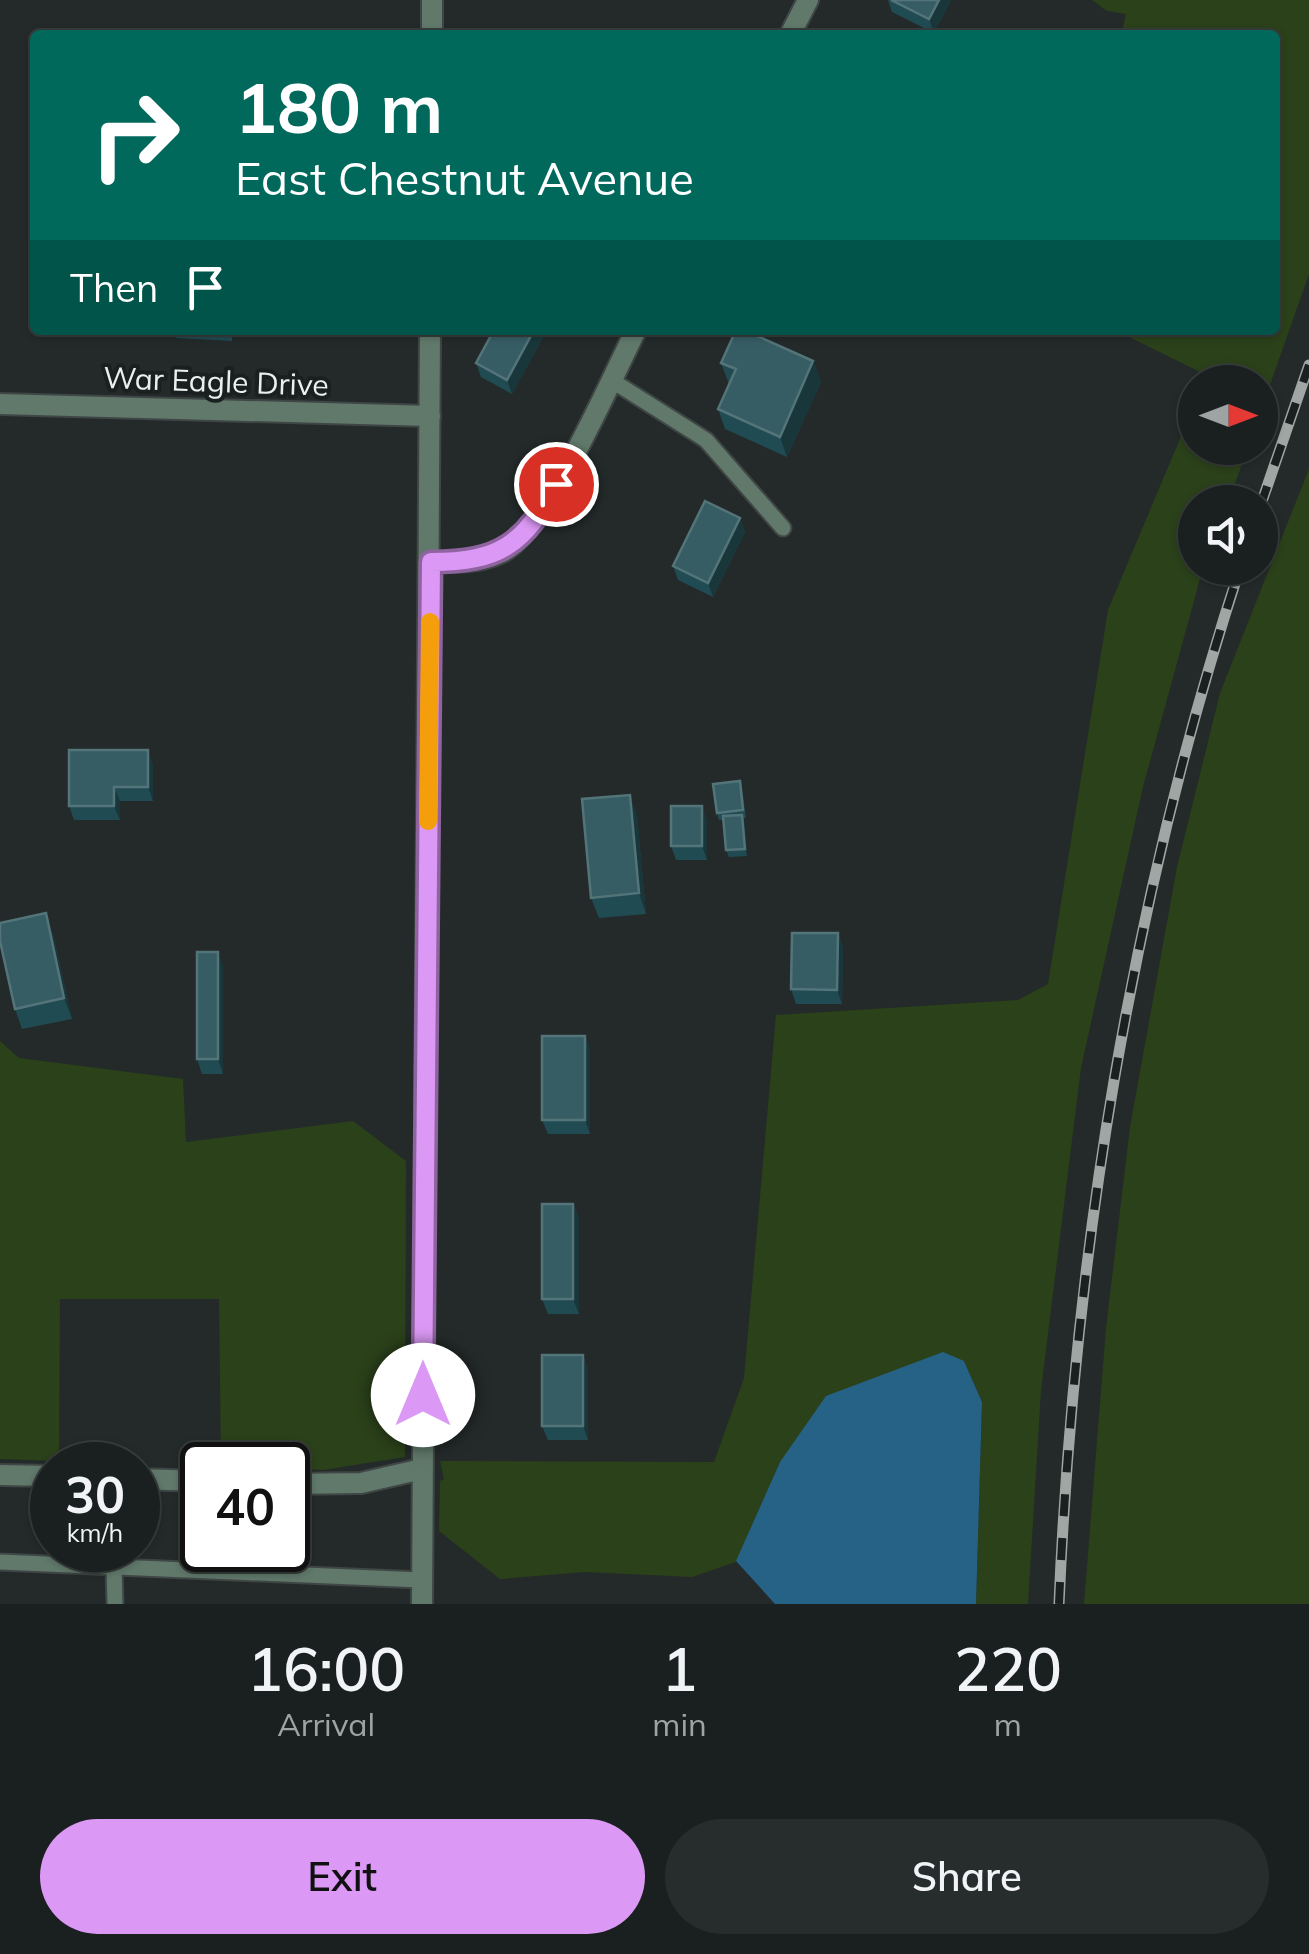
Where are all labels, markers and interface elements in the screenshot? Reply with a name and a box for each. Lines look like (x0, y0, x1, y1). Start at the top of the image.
text: 180 m (235, 63, 443, 151)
icon: right (70, 70, 200, 200)
text: East Chestnut Avenue (235, 150, 694, 206)
icon: arrive (178, 260, 233, 315)
text: Then (70, 264, 158, 312)
street label: War Eagle Drive (103, 358, 329, 404)
north arrow (1178, 365, 1278, 465)
map controls (1178, 365, 1278, 585)
pin (514, 442, 599, 527)
icon: arrive (529, 457, 584, 512)
button: sound (1178, 485, 1278, 585)
position arrow (371, 1343, 475, 1447)
speed limit sign: 40 (180, 1442, 310, 1572)
text: 30 (65, 1463, 125, 1526)
text: km/h (67, 1517, 123, 1548)
text: 16:00 (247, 1631, 405, 1706)
text: 1 (662, 1631, 698, 1706)
text: 220 (954, 1631, 1062, 1706)
text: Arrival (277, 1704, 375, 1744)
text: min (652, 1704, 707, 1744)
text: m (994, 1704, 1022, 1744)
button: Exit (40, 1819, 645, 1934)
button: Share (665, 1819, 1269, 1934)

